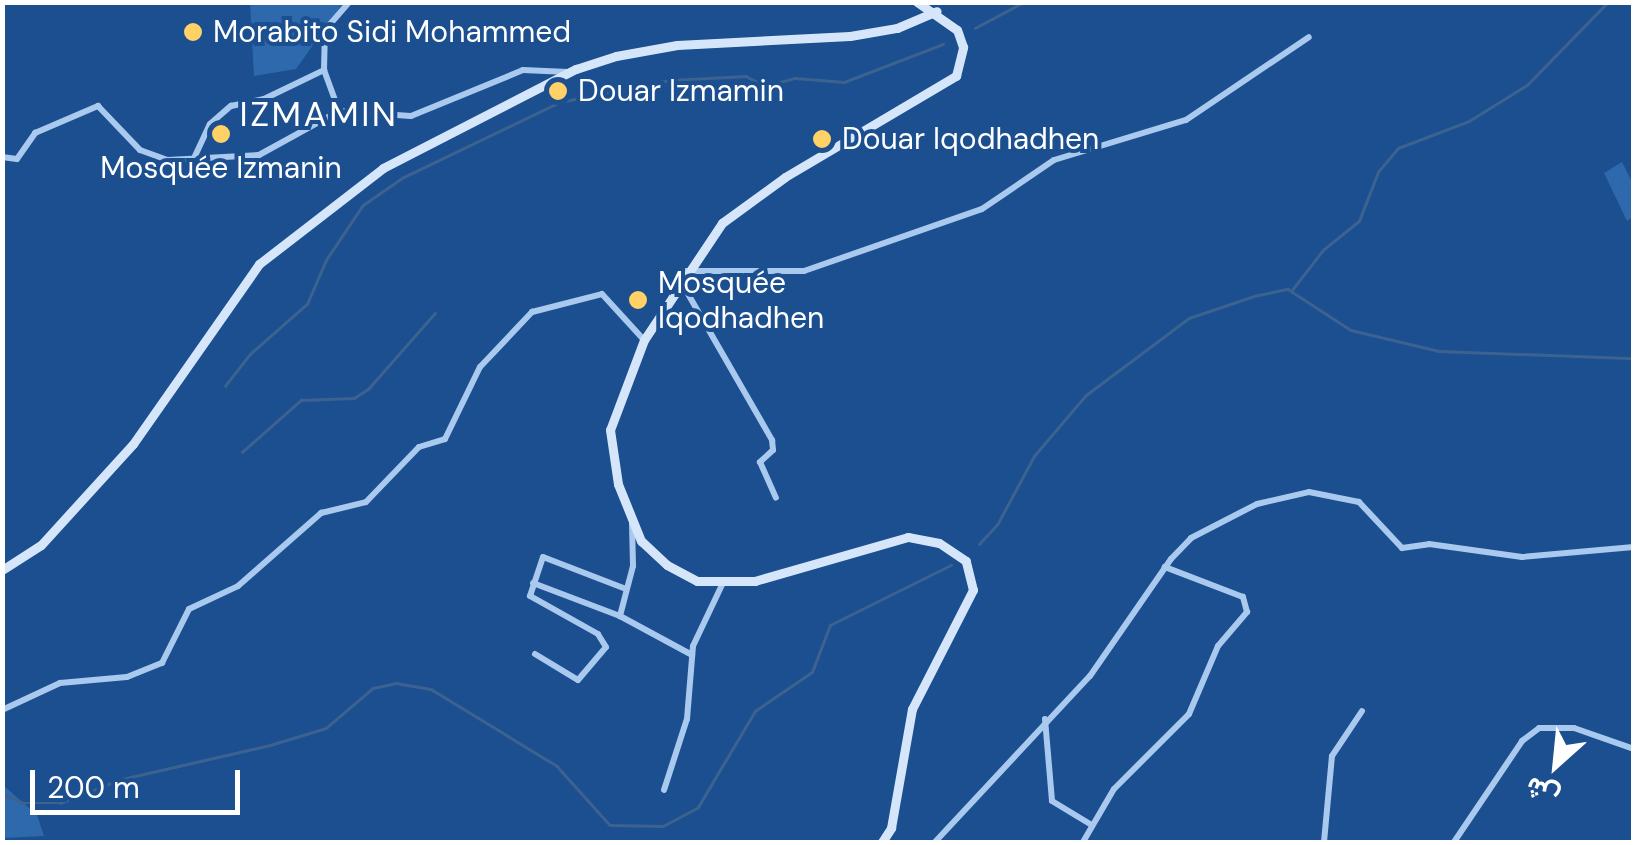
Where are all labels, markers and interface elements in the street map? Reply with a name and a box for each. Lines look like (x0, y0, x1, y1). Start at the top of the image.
place label: Morabito Sidi Mohammed (213, 14, 571, 50)
marker: Morabito Sidi Mohammed (182, 21, 204, 43)
place label: Douar Izmamin (578, 73, 784, 109)
marker: Douar Izmamin (547, 80, 569, 102)
district label: IZMAMIN (239, 93, 399, 135)
place label: Douar Iqodhadhen (842, 121, 1099, 157)
marker: Mosquée Izmanin (210, 123, 232, 145)
marker: Douar Iqodhadhen (811, 128, 833, 150)
place label: Mosquée Izmanin (100, 150, 342, 186)
place label: Mosquée Iqodhadhen (658, 265, 824, 336)
marker: Mosquée Iqodhadhen (627, 289, 649, 311)
north arrow (1506, 715, 1606, 815)
scale bar (35, 750, 245, 812)
text: 200 m (47, 768, 140, 807)
text: ش (1519, 768, 1566, 816)

